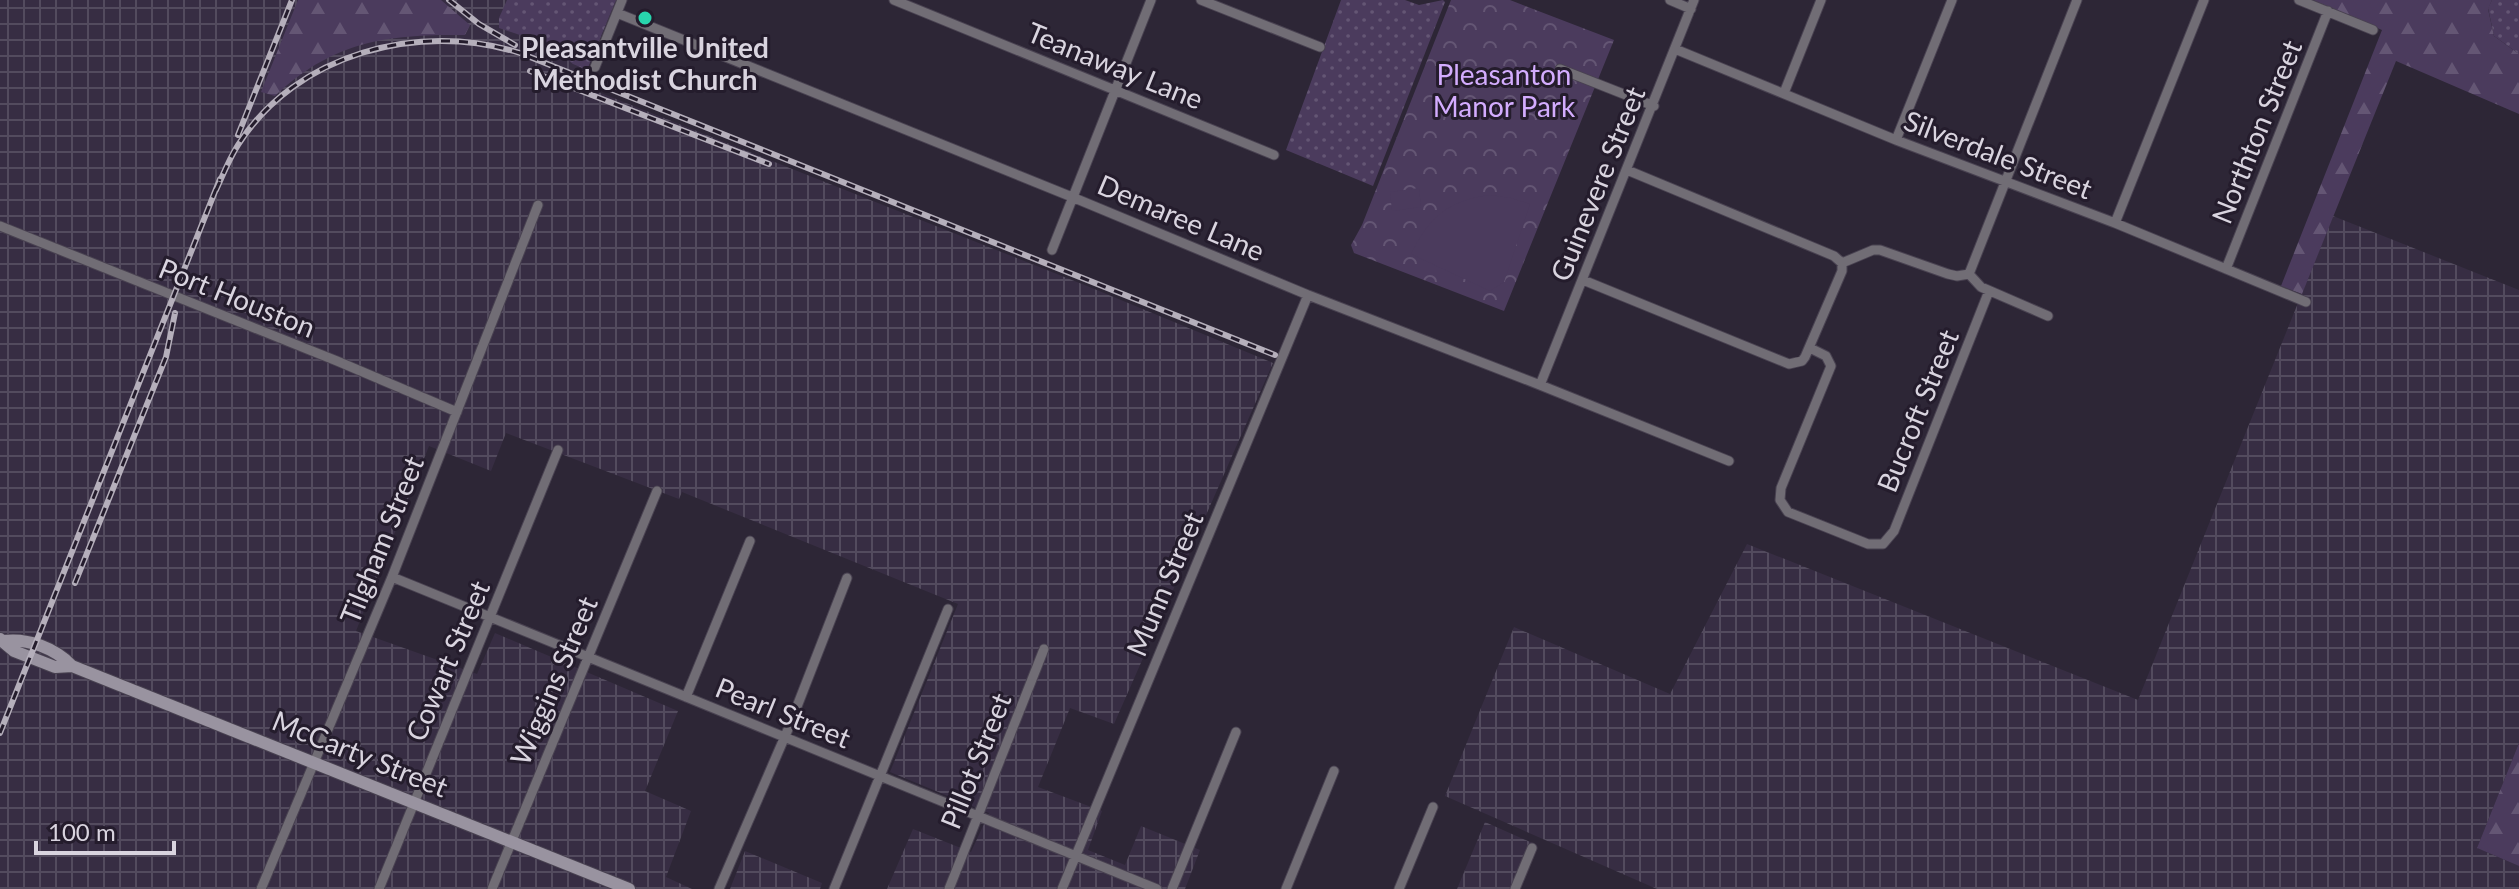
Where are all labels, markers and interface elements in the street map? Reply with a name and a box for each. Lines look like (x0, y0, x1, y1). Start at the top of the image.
marker: Pleasantville United Methodist Church (636, 9, 654, 27)
street label: Teanaway Lane (1023, 14, 1208, 116)
place label: Pleasantville United Methodist Church (521, 30, 769, 96)
street label: Northton Street (2204, 35, 2308, 228)
park label: Pleasanton Manor Park (1433, 57, 1576, 123)
street label: Guinevere Street (1543, 81, 1652, 286)
street label: Silverdale Street (1899, 103, 2097, 206)
street label: Demaree Lane (1093, 167, 1270, 267)
street label: Port Houston (154, 250, 320, 344)
street label: Bucroft Street (1869, 324, 1965, 497)
street label: Tilgham Street (332, 451, 430, 628)
street label: Munn Street (1118, 506, 1210, 661)
street label: Cowart Street (398, 575, 496, 746)
street label: Wiggins Street (502, 591, 604, 770)
street label: Pearl Street (711, 670, 856, 755)
street label: Pillot Street (932, 688, 1018, 833)
street label: McCarty Street (268, 702, 453, 804)
scale bar (36, 805, 174, 855)
text: 100 m (48, 817, 116, 846)

